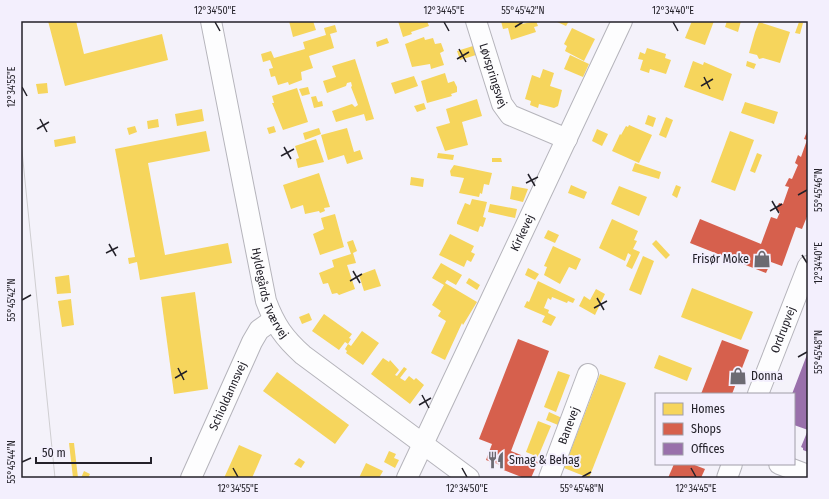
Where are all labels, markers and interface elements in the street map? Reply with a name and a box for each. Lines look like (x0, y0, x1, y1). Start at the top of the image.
text: 12°34'50"E (194, 5, 236, 17)
text: 12°34'45"E (424, 5, 465, 17)
text: 55°45'42"N (501, 5, 545, 17)
text: 12°34'40"E (652, 5, 694, 17)
street label: Løvspringsvej (476, 42, 510, 111)
text: 12°34'55"E (6, 66, 18, 108)
text: 55°45'46"N (813, 168, 825, 212)
street label: Kirkevej (508, 212, 537, 254)
text: 12°34'40"E (813, 242, 825, 284)
street label: Hyldegårds Tværvej (249, 246, 291, 342)
shop icon: Frisør Moke (752, 249, 772, 269)
place label: Frisør Moke (692, 252, 749, 266)
text: 55°45'42"N (6, 278, 18, 322)
street label: Ordrupvej (768, 304, 799, 355)
text: 55°45'48"N (813, 330, 825, 374)
street label: Schioldannsvej (206, 359, 249, 433)
shop icon: Donna (728, 366, 748, 386)
place label: Donna (751, 369, 783, 383)
legend (655, 393, 795, 465)
text: Homes (691, 402, 725, 416)
street label: Banevej (555, 405, 582, 446)
text: Shops (691, 422, 721, 436)
scale bar (36, 439, 151, 465)
text: 55°45'44"N (6, 440, 18, 484)
text: Offices (691, 442, 724, 456)
text: 50 m (42, 446, 66, 460)
restaurant icon: Smag & Behag (486, 450, 506, 470)
place label: Smag & Behag (509, 453, 580, 467)
text: 12°34'55"E (217, 483, 259, 495)
text: 12°34'50"E (446, 483, 488, 495)
text: 55°45'48"N (560, 483, 604, 495)
text: 12°34'45"E (676, 483, 717, 495)

